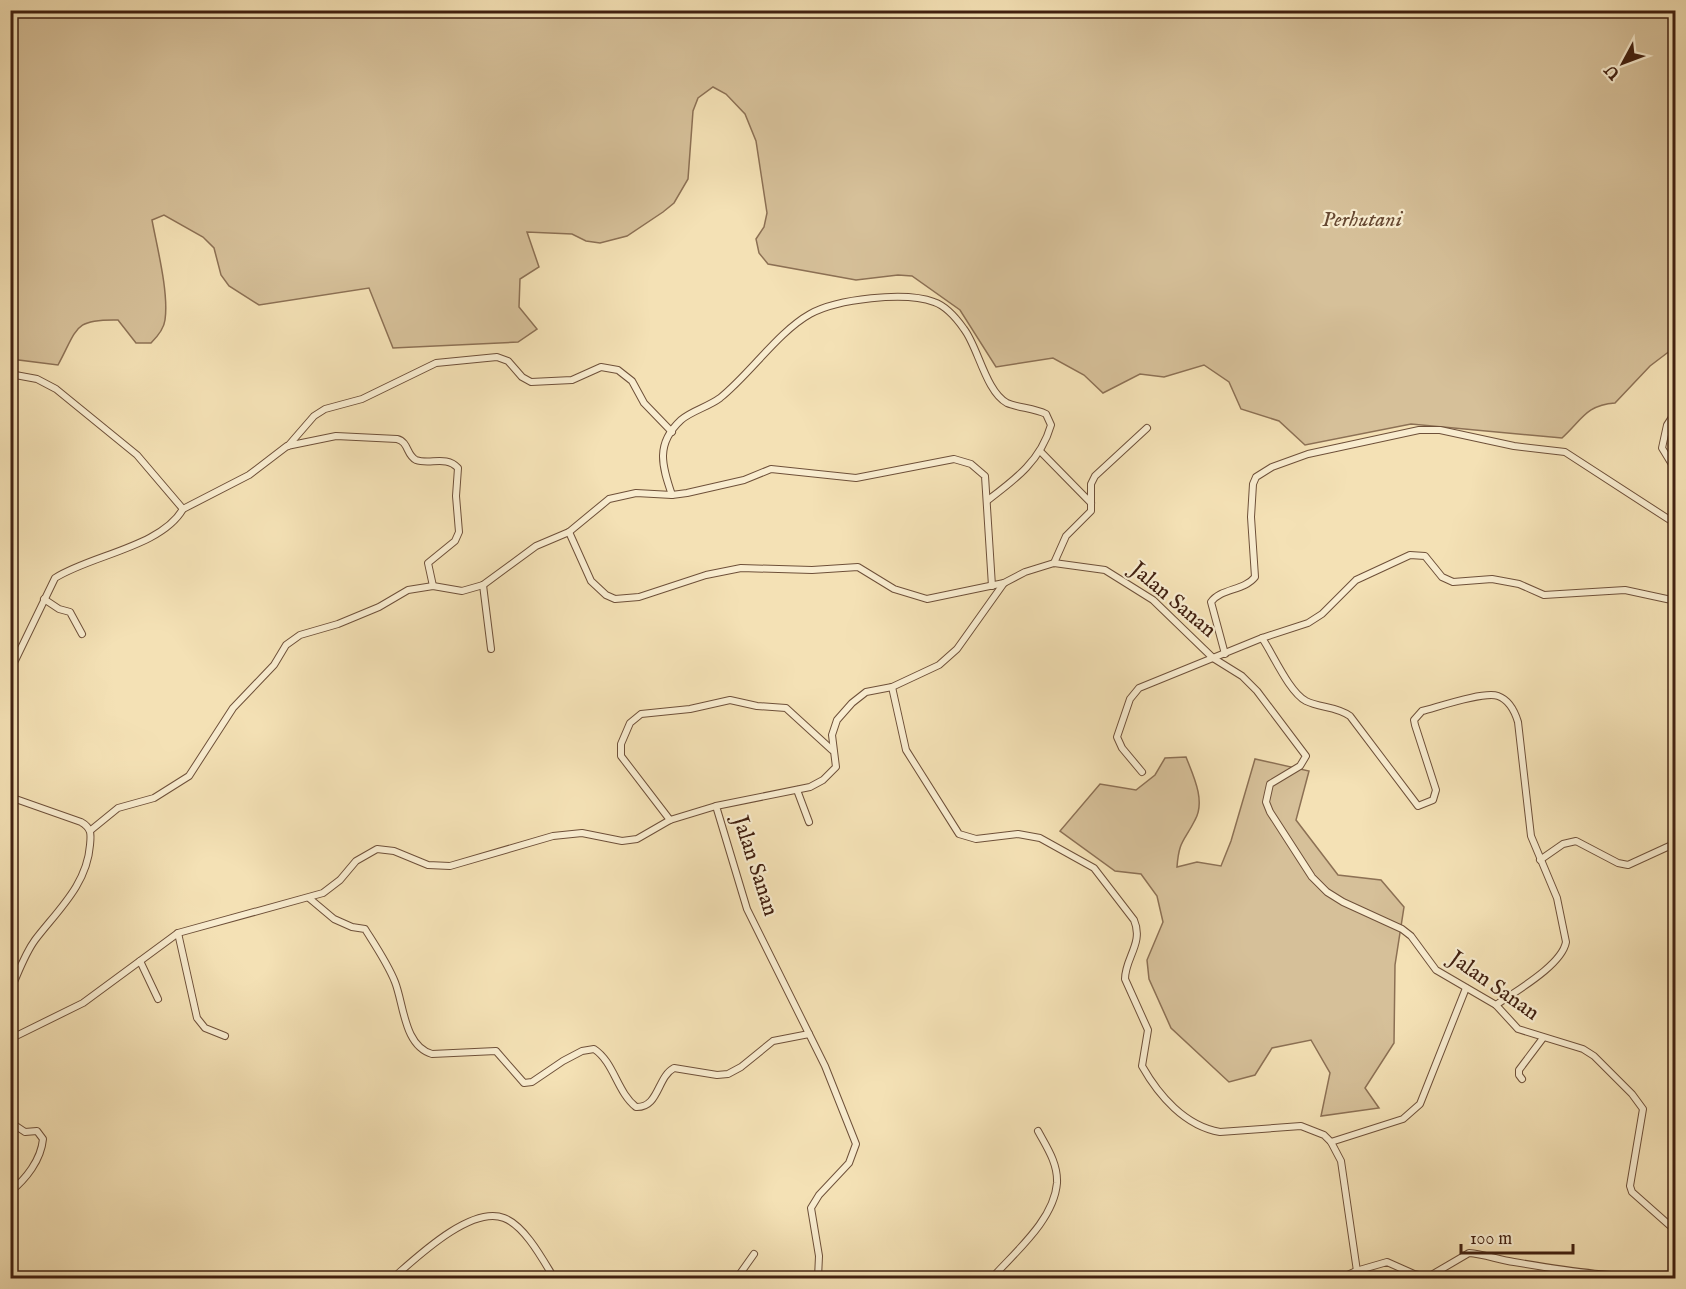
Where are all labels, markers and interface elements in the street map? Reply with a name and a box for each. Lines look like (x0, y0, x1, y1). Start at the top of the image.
north arrow (1593, 33, 1653, 93)
text: U (1601, 60, 1626, 84)
park label: Perhutani (1322, 206, 1404, 234)
street label: Jalan Sanan (1122, 554, 1222, 644)
street label: Jalan Sanan (725, 810, 784, 920)
street label: Jalan Sanan (1441, 943, 1545, 1027)
scale bar (1461, 1217, 1574, 1255)
text: 100 m (1470, 1228, 1512, 1251)

